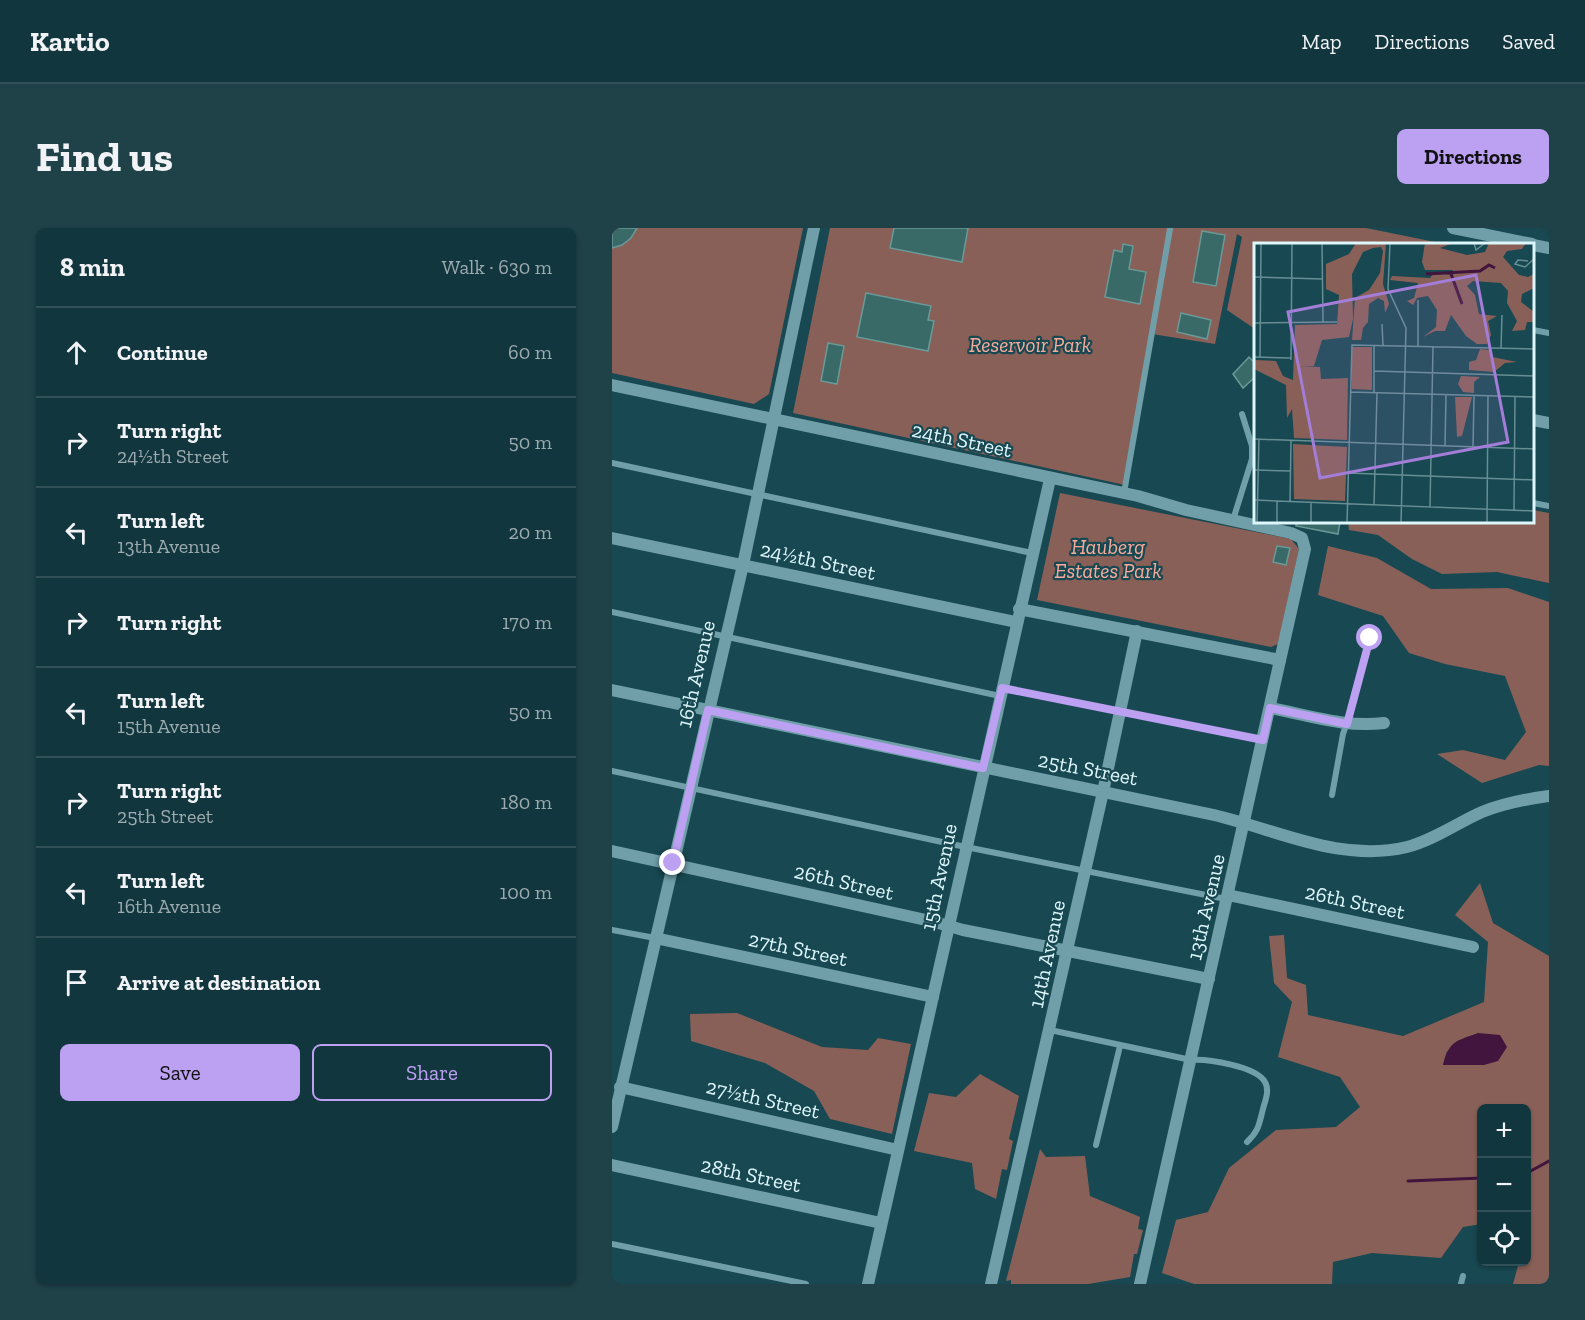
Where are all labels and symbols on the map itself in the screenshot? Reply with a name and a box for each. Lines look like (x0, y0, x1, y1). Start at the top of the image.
inset map (1254, 243, 1534, 524)
park label: Reservoir Park (969, 332, 1091, 357)
street label: 24th Street (910, 417, 1015, 462)
park label: Hauberg Estates Park (1054, 534, 1162, 583)
street label: 24½th Street (758, 536, 878, 585)
street label: 16th Avenue (671, 618, 720, 730)
route start (1356, 624, 1382, 650)
street label: 25th Street (1036, 747, 1140, 790)
street label: 15th Avenue (915, 821, 962, 933)
route end (659, 849, 685, 875)
street label: 13th Avenue (1181, 851, 1230, 962)
street label: 26th Street (792, 858, 897, 905)
street label: 26th Street (1303, 879, 1407, 924)
street label: 14th Avenue (1023, 898, 1070, 1010)
street label: 27th Street (747, 926, 850, 971)
street label: 27½th Street (704, 1073, 823, 1124)
street label: 28th Street (699, 1152, 804, 1197)

